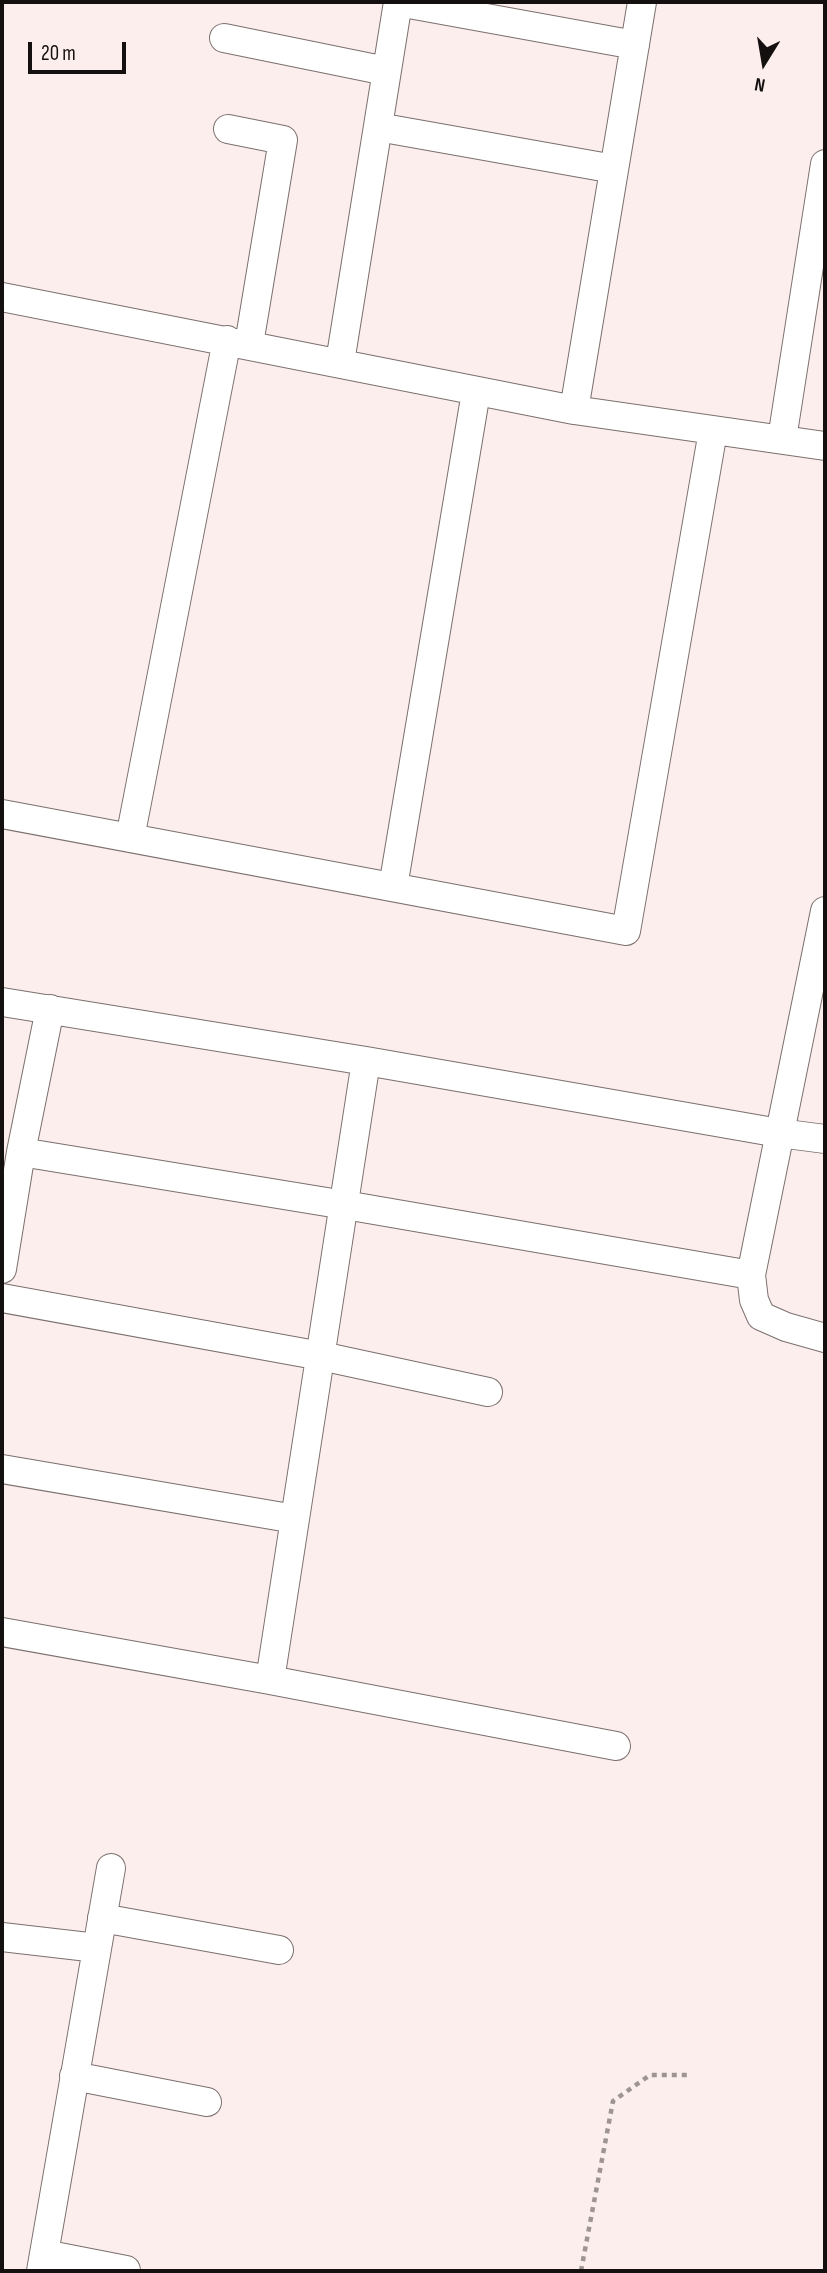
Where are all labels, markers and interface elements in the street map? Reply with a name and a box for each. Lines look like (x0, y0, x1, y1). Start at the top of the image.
scale bar (32, 28, 130, 72)
north arrow (729, 28, 799, 98)
text: 20 m (41, 41, 76, 66)
text: N (753, 72, 767, 96)

